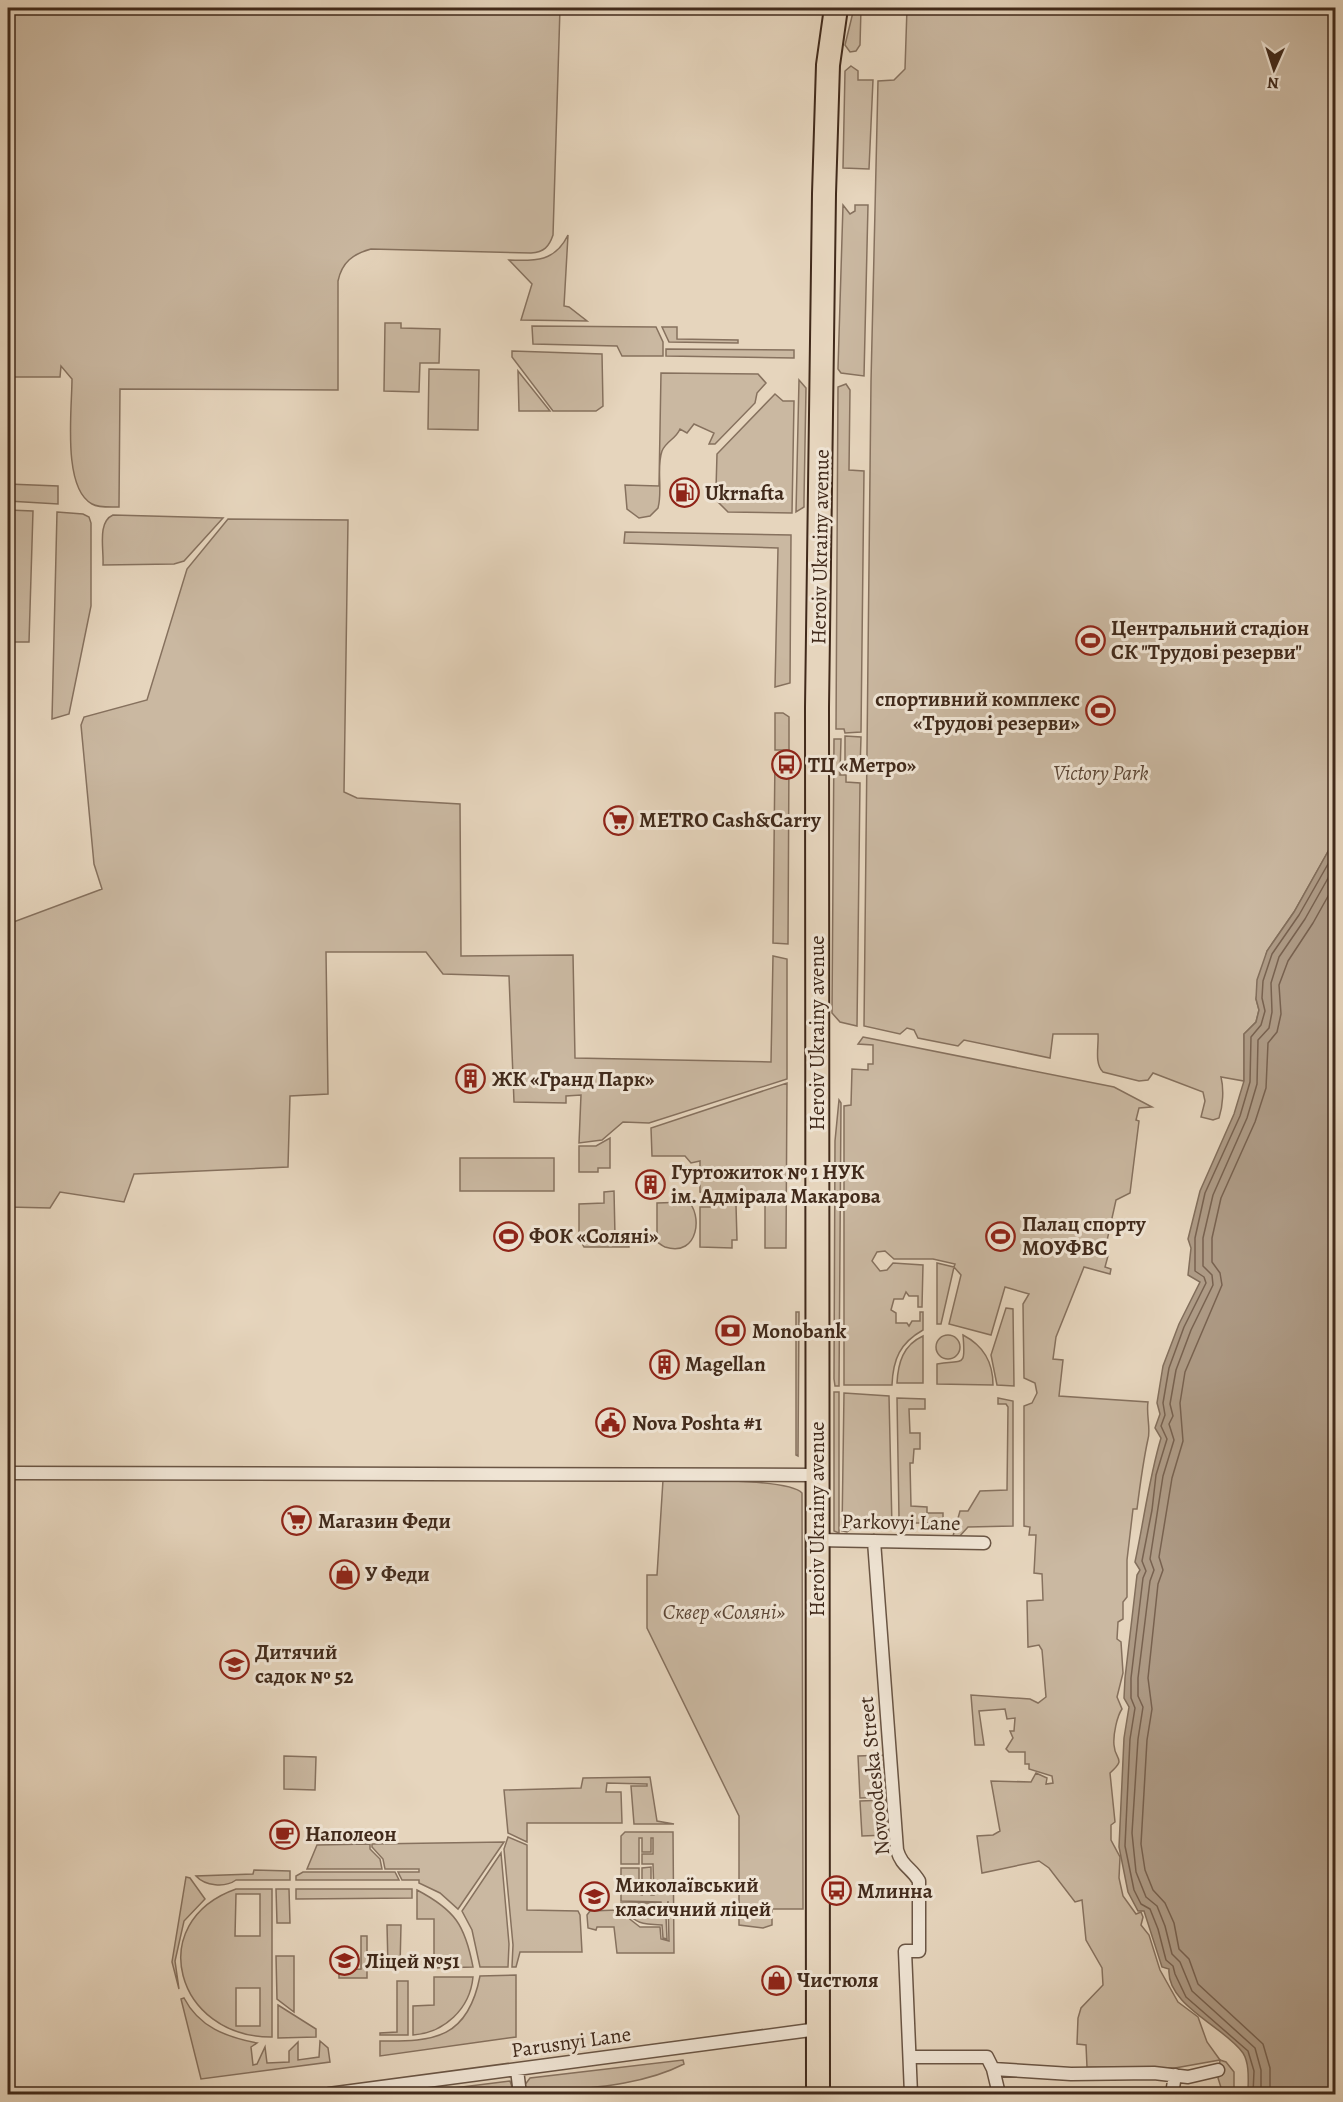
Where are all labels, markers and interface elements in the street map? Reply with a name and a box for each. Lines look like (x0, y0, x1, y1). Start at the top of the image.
north arrow (1244, 39, 1304, 99)
text: N (1267, 72, 1280, 94)
street label: Heroiv Ukrainy avenue (804, 449, 836, 645)
fuel station icon: Ukrnafta (668, 477, 700, 509)
place label: Ukrnafta (705, 479, 785, 507)
place label: Центральний стадіон СК "Трудові резерви" (1111, 614, 1309, 666)
sports icon: Центральний стадіон СК "Трудові резерви" (1074, 624, 1106, 656)
place label: спортивний комплекс «Трудові резерви» (875, 685, 1080, 737)
sports icon: спортивний комплекс «Трудові резерви» (1085, 695, 1117, 727)
bus stop icon: ТЦ «Метро» (771, 749, 803, 781)
place label: ТЦ «Метро» (808, 751, 916, 779)
park label: Victory Park (1053, 759, 1149, 787)
supermarket icon: METRO Cash&Carry (602, 804, 634, 836)
place label: METRO Cash&Carry (639, 806, 822, 834)
street label: Heroiv Ukrainy avenue (803, 935, 831, 1131)
building icon: ЖК «Гранд Парк» (455, 1063, 487, 1095)
place label: ЖК «Гранд Парк» (492, 1065, 654, 1093)
place label: Гуртожиток № 1 НУК ім. Адмірала Макарова (671, 1158, 881, 1210)
building icon: Гуртожиток № 1 НУК ім. Адмірала Макарова (634, 1168, 666, 1200)
place label: Палац спорту МОУФВС (1022, 1210, 1147, 1262)
sports icon: ФОК «Соляні» (492, 1220, 524, 1252)
sports icon: Палац спорту МОУФВС (985, 1220, 1017, 1252)
place label: ФОК «Соляні» (529, 1222, 659, 1250)
bank icon: Monobank (715, 1315, 747, 1347)
place label: Monobank (752, 1317, 847, 1345)
building icon: Magellan (648, 1348, 680, 1380)
place label: Magellan (685, 1350, 766, 1378)
public building icon: Nova Poshta #1 (595, 1407, 627, 1439)
place label: Nova Poshta #1 (632, 1409, 763, 1437)
street label: Heroiv Ukrainy avenue (803, 1421, 831, 1617)
supermarket icon: Магазин Феди (281, 1505, 313, 1537)
place label: Магазин Феди (318, 1507, 451, 1535)
street label: Parkovyi Lane (841, 1507, 961, 1537)
shop icon: У Феди (328, 1558, 360, 1590)
place label: У Феди (365, 1560, 430, 1588)
park label: Сквер «Соляні» (663, 1598, 786, 1626)
place label: Дитячий садок № 52 (255, 1638, 354, 1690)
school or university icon: Дитячий садок № 52 (218, 1648, 250, 1680)
street label: Novoodeska Street (852, 1695, 896, 1857)
cafe icon: Наполеон (268, 1818, 300, 1850)
place label: Наполеон (305, 1820, 397, 1848)
place label: Миколаївський класичний ліцей (615, 1871, 771, 1923)
bus stop icon: Млинна (820, 1875, 852, 1907)
place label: Млинна (857, 1877, 933, 1905)
school or university icon: Миколаївський класичний ліцей (578, 1881, 610, 1913)
school or university icon: Ліцей №51 (328, 1945, 360, 1977)
place label: Ліцей №51 (365, 1947, 460, 1975)
shop icon: Чистюля (760, 1964, 792, 1996)
place label: Чистюля (797, 1966, 879, 1994)
street label: Parusnyi Lane (509, 2020, 633, 2064)

